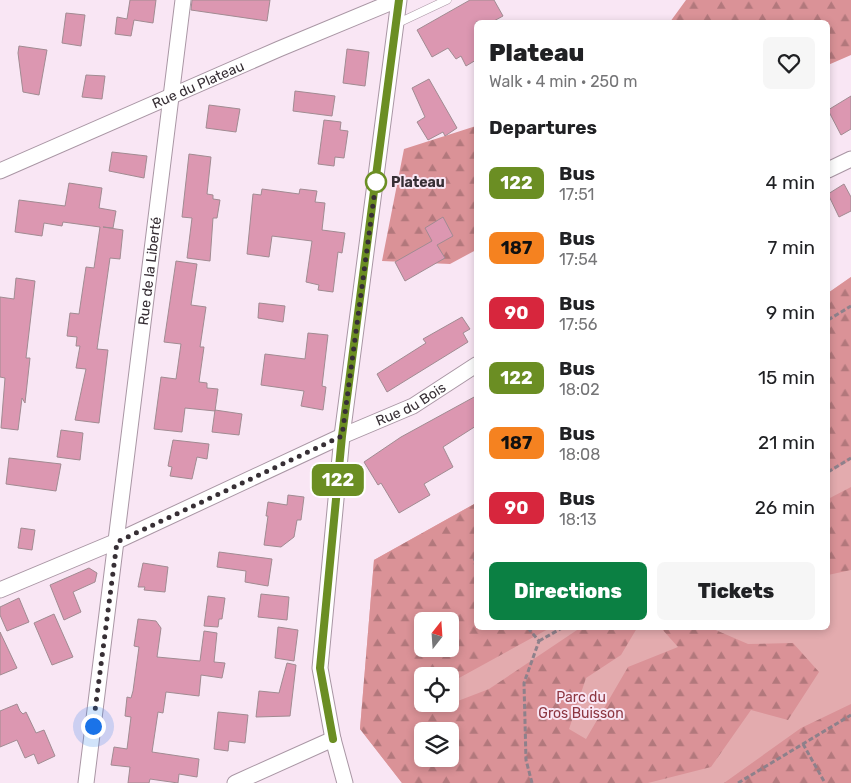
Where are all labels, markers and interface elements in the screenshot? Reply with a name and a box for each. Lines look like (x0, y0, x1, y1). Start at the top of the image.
button: heart (763, 37, 815, 89)
text: Plateau (489, 39, 584, 67)
street label: Rue du Plateau (149, 57, 247, 112)
text: Walk · 4 min · 250 m (489, 72, 637, 91)
text: Departures (489, 116, 597, 139)
text: Bus (559, 162, 595, 185)
marker: Plateau (365, 171, 387, 193)
text: 4 min (766, 171, 815, 194)
text: 122 (500, 172, 533, 194)
place label: Plateau (391, 174, 445, 191)
text: 17:51 (559, 185, 594, 204)
street label: Rue de la Liberté (135, 216, 165, 326)
text: Bus (559, 227, 595, 250)
text: 7 min (768, 236, 815, 259)
text: 187 (501, 237, 532, 259)
text: 17:54 (559, 250, 598, 269)
text: Bus (559, 292, 595, 315)
text: 9 min (766, 301, 815, 324)
text: 90 (505, 302, 528, 324)
text: 17:56 (559, 315, 597, 334)
text: Bus (559, 357, 595, 380)
text: 15 min (758, 366, 815, 389)
text: 122 (500, 367, 533, 389)
street label: Rue du Bois (373, 379, 449, 430)
text: 18:02 (559, 380, 600, 399)
text: Bus (559, 422, 595, 445)
text: 21 min (758, 431, 815, 454)
text: 187 (501, 432, 532, 454)
text: 18:08 (559, 445, 600, 464)
line badge: 122 (309, 464, 367, 496)
text: 122 (322, 469, 354, 491)
text: Bus (559, 487, 595, 510)
text: 26 min (755, 496, 815, 519)
text: 90 (505, 497, 528, 519)
text: 18:13 (559, 510, 597, 529)
button: Directions (489, 562, 647, 620)
button: Tickets (657, 562, 815, 620)
north arrow (414, 612, 459, 658)
map controls (414, 612, 459, 767)
button: locate (414, 667, 459, 712)
park label: Parc du Gros Buisson (538, 689, 624, 722)
your location (81, 714, 106, 739)
button: layers (414, 722, 459, 767)

